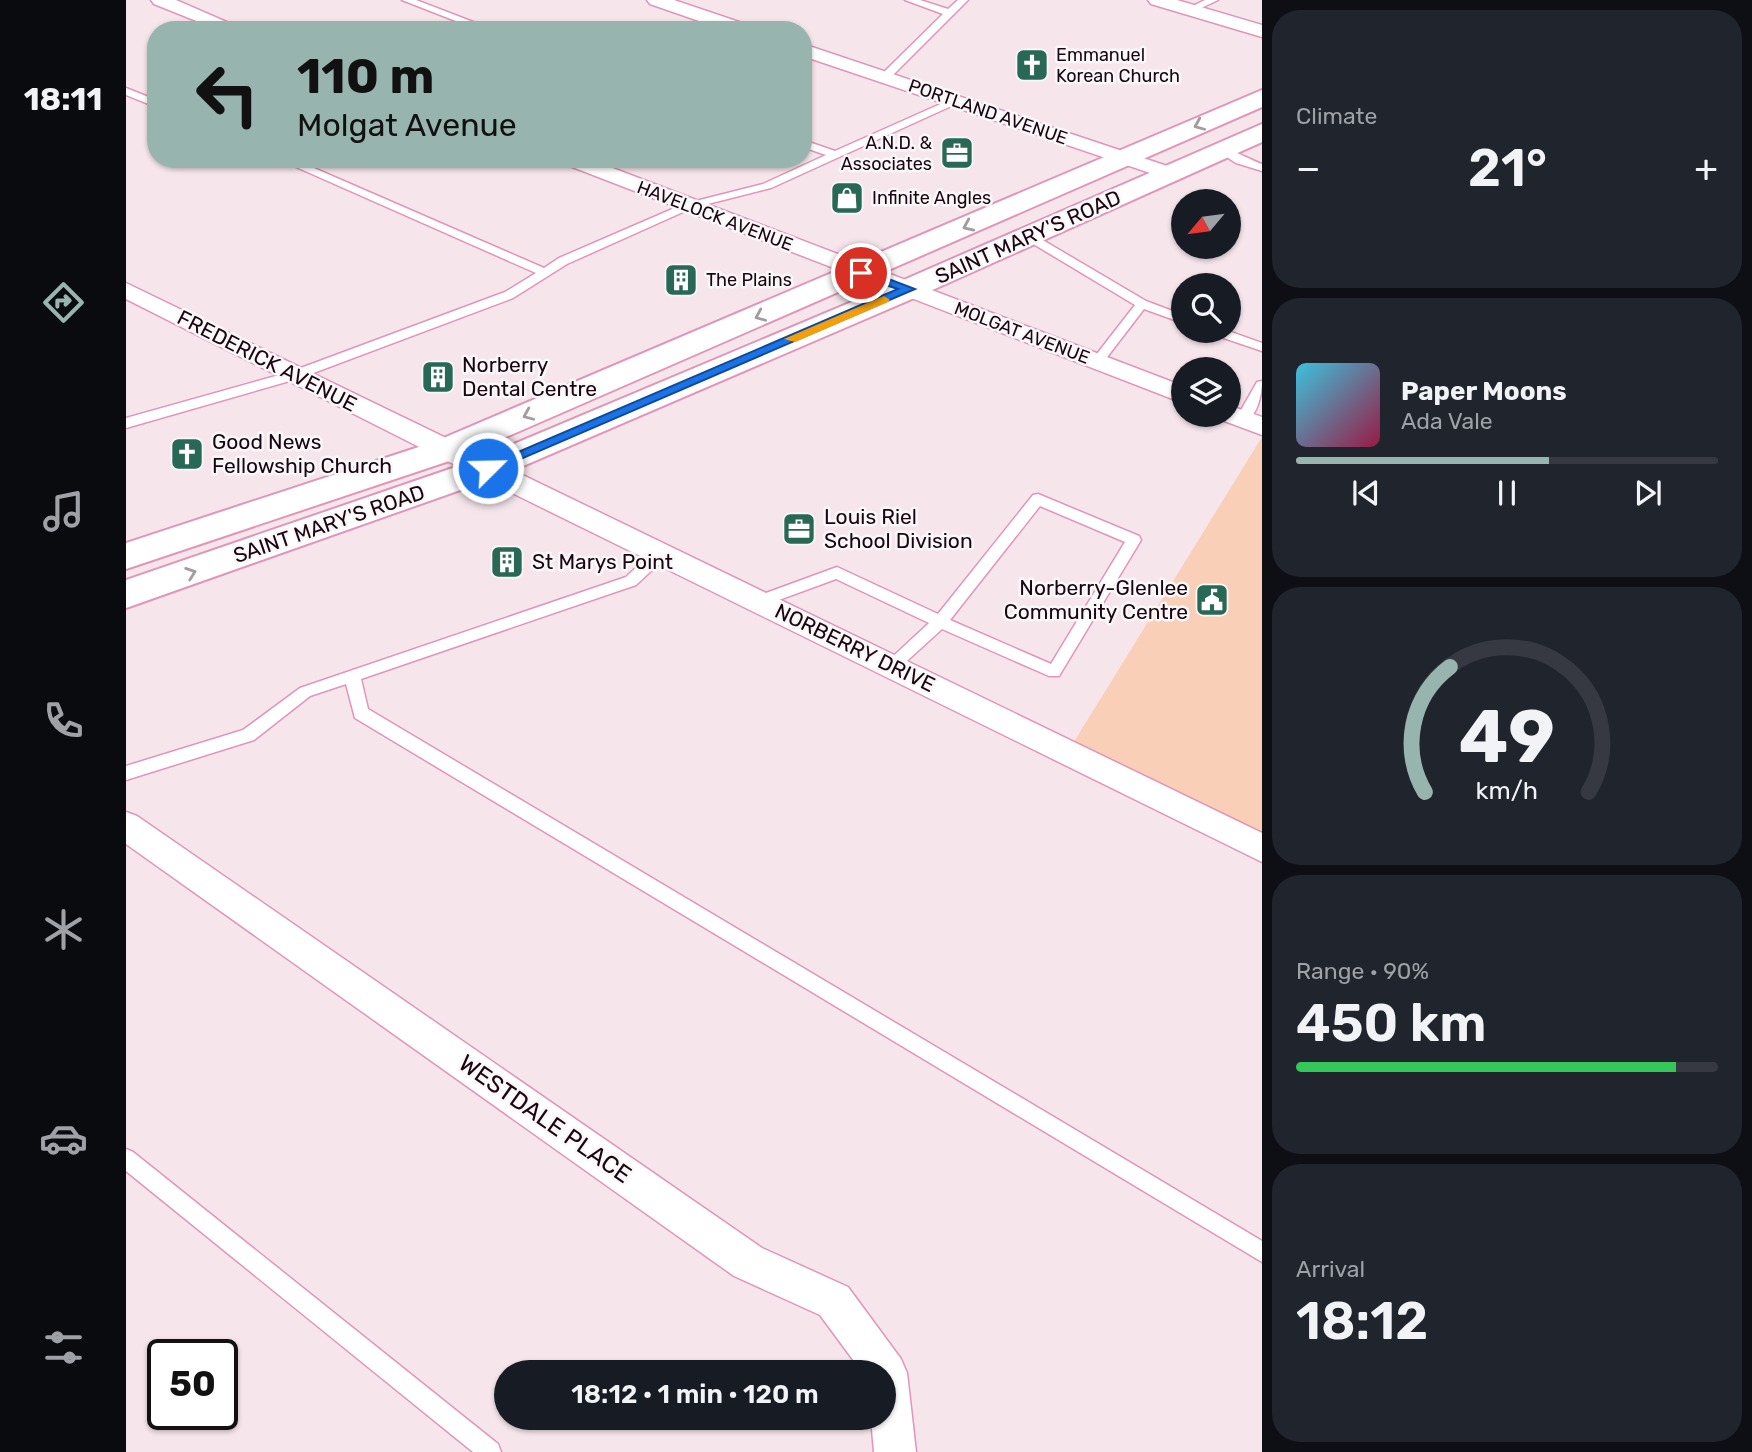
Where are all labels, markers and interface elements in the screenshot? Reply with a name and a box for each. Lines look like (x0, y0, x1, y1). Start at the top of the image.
place label: Emmanuel Korean Church (1056, 44, 1180, 87)
church icon: Emmanuel Korean Church (1013, 46, 1051, 84)
text: 110 m (297, 47, 434, 105)
icon: left (182, 49, 273, 140)
street label: PORTLAND AVENUE (906, 74, 1070, 150)
text: 18:11 (24, 80, 102, 118)
text: Climate (1296, 102, 1377, 130)
text: Molgat Avenue (297, 106, 517, 144)
one-way arrow (1194, 117, 1207, 131)
place label: A.N.D. & Associates (841, 132, 933, 175)
office icon: A.N.D. & Associates (938, 134, 976, 172)
text: 21° (1468, 137, 1547, 199)
text: − (1296, 145, 1321, 191)
text: + (1694, 145, 1718, 191)
street label: HAVELOCK AVENUE (634, 176, 796, 256)
shop icon: Infinite Angles (828, 179, 866, 217)
street label: SAINT MARY'S ROAD (931, 184, 1125, 289)
place label: Infinite Angles (872, 187, 991, 209)
north arrow (1171, 189, 1241, 259)
map controls (1171, 189, 1241, 427)
one-way arrow (963, 217, 975, 231)
pin (831, 243, 891, 303)
icon: arrive (842, 254, 880, 292)
building icon: The Plains (662, 261, 700, 299)
place label: The Plains (706, 269, 792, 291)
button: search (1171, 273, 1241, 343)
icon: directions (39, 278, 88, 327)
street label: MOLGAT AVENUE (951, 297, 1093, 369)
street label: FREDERICK AVENUE (173, 304, 361, 417)
one-way arrow (754, 308, 767, 322)
place label: Norberry Dental Centre (462, 352, 597, 401)
button: layers (1171, 357, 1241, 427)
building icon: Norberry Dental Centre (419, 358, 457, 396)
text: Paper Moons (1401, 376, 1567, 407)
one-way arrow (523, 407, 535, 421)
text: Ada Vale (1401, 407, 1493, 435)
place label: Good News Fellowship Church (212, 429, 392, 478)
position arrow (451, 431, 525, 505)
church icon: Good News Fellowship Church (168, 435, 206, 473)
icon: previous (1347, 474, 1385, 512)
icon: pause (1488, 474, 1526, 512)
icon: next (1629, 474, 1667, 512)
street label: SAINT MARY'S ROAD (230, 479, 428, 568)
icon: music (39, 487, 88, 536)
place label: Louis Riel School Division (824, 504, 973, 553)
office icon: Louis Riel School Division (780, 510, 818, 548)
building icon: St Marys Point (488, 543, 526, 581)
place label: St Marys Point (532, 549, 673, 574)
one-way arrow (184, 567, 196, 581)
place label: Norberry-Glenlee Community Centre (1004, 575, 1188, 624)
public building icon: Norberry-Glenlee Community Centre (1193, 581, 1231, 619)
street label: NORBERRY DRIVE (771, 598, 939, 697)
text: 49 (1459, 694, 1555, 780)
icon: phone (39, 696, 88, 745)
text: km/h (1476, 776, 1538, 805)
icon: climate (39, 905, 88, 954)
text: Range · 90% (1296, 957, 1429, 985)
text: 450 km (1296, 992, 1487, 1054)
street label: WESTDALE PLACE (453, 1049, 637, 1189)
icon: car (39, 1114, 88, 1163)
text: Arrival (1296, 1255, 1365, 1283)
text: 18:12 (1296, 1290, 1428, 1352)
icon: filters (39, 1323, 88, 1372)
speed limit sign: 50 (147, 1339, 238, 1430)
text: 18:12 · 1 min · 120 m (571, 1379, 819, 1410)

